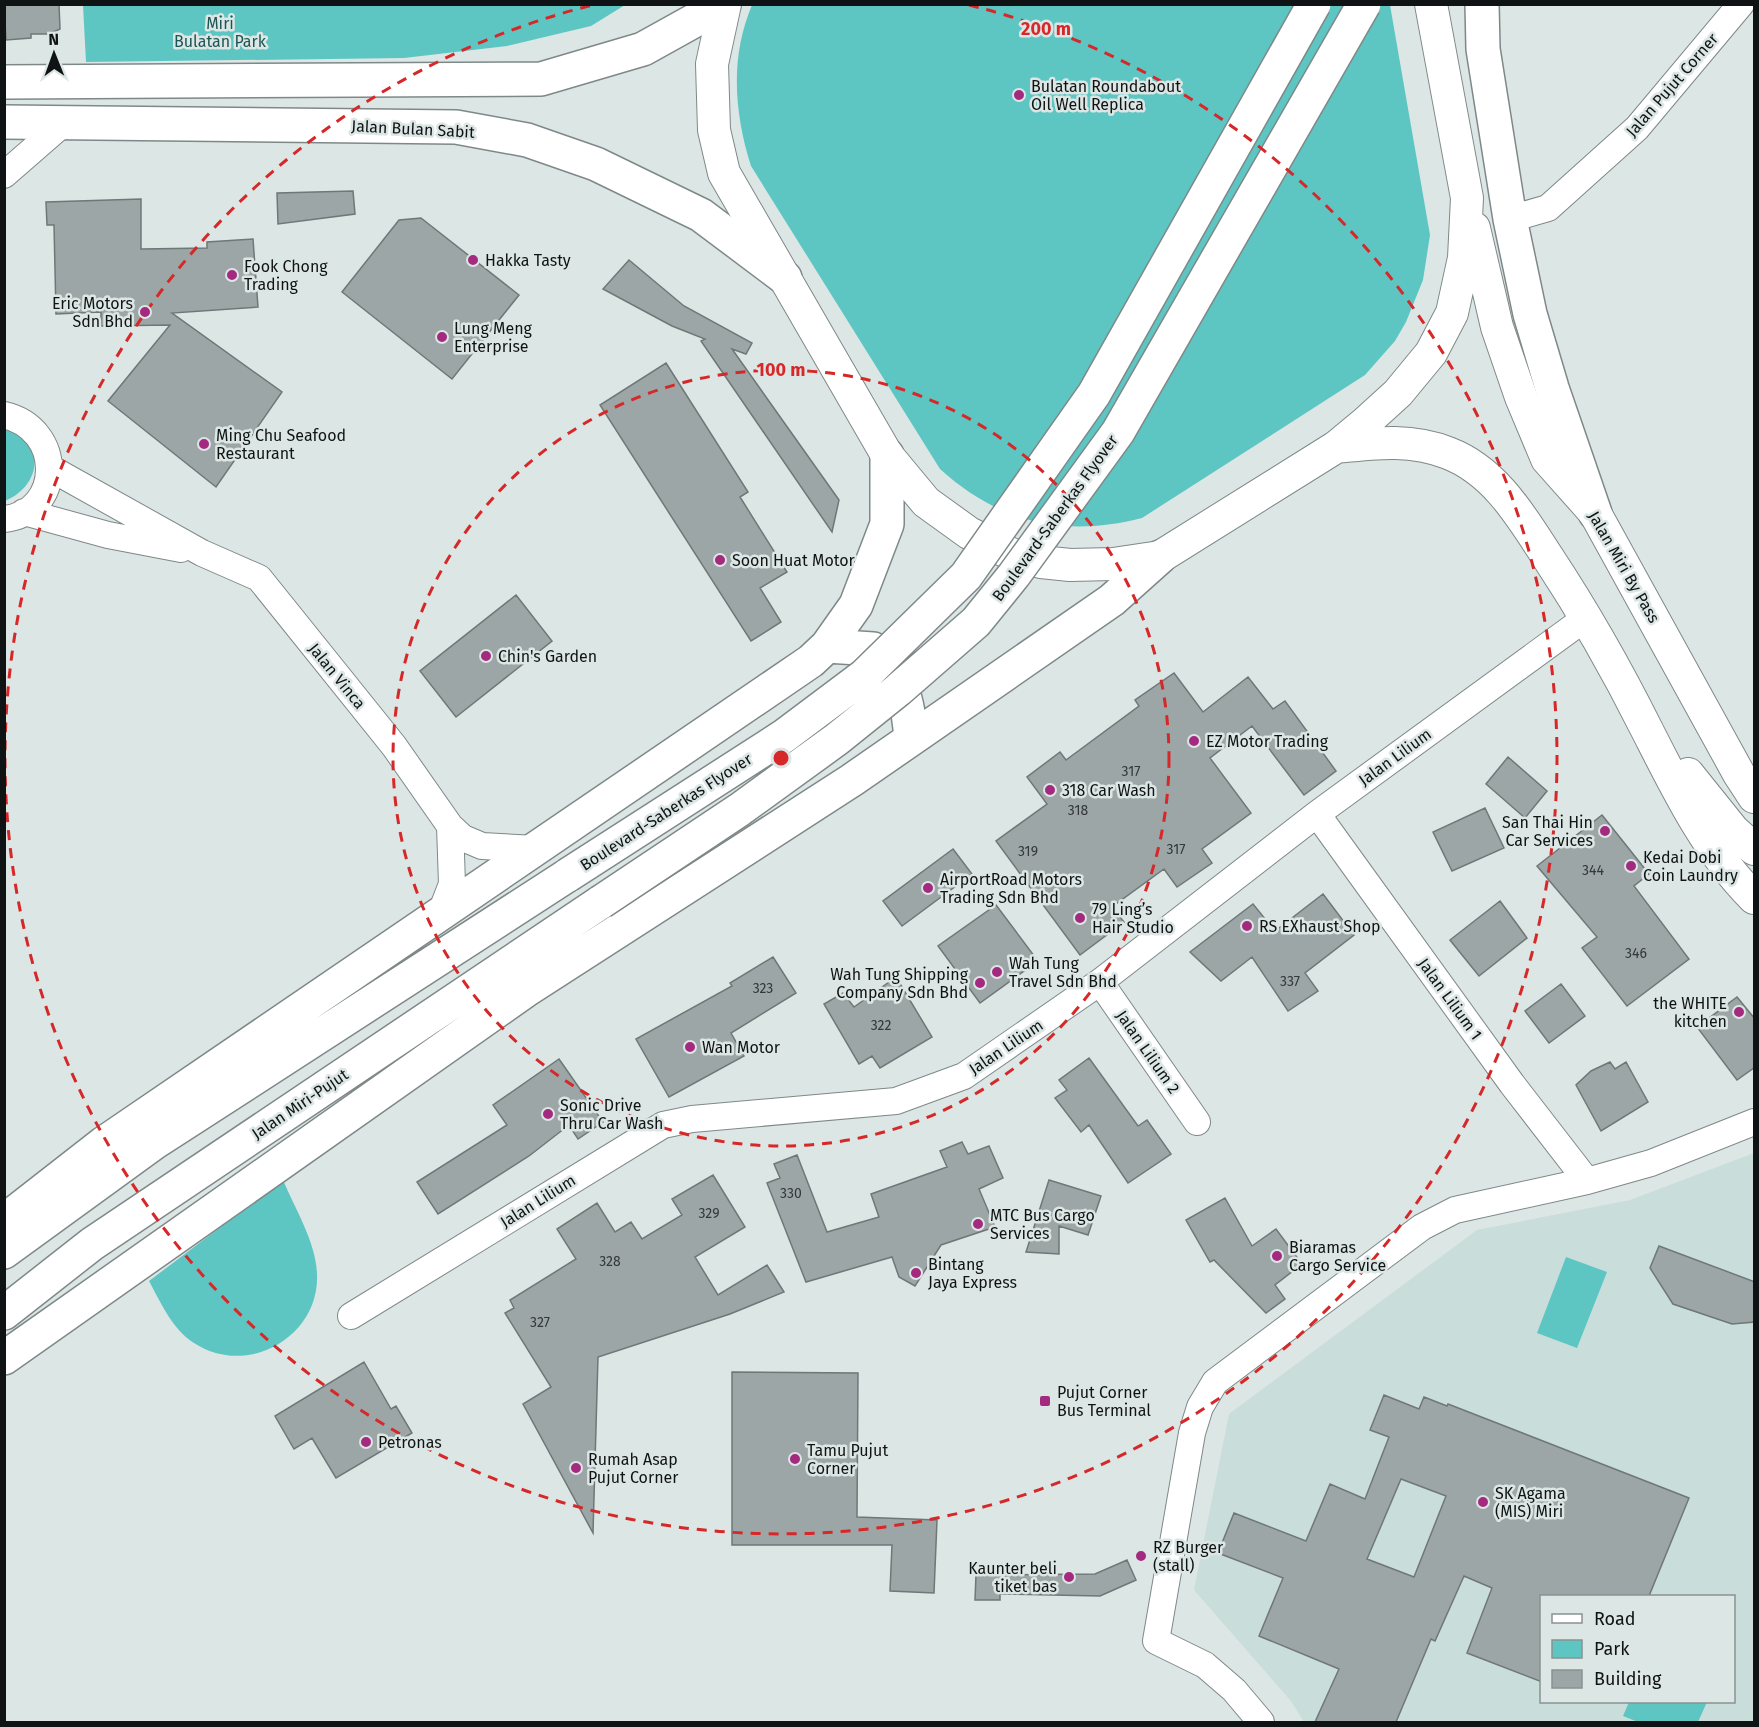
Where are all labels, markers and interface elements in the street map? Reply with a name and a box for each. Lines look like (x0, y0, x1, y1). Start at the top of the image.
park label: Miri Bulatan Park (174, 14, 267, 51)
text: 200 m (1021, 18, 1071, 40)
north arrow (24, 24, 84, 84)
street label: Jalan Pujut Corner (1622, 29, 1723, 141)
text: N (48, 30, 59, 49)
place label: Bulatan Roundabout Oil Well Replica (1031, 77, 1181, 114)
marker: Bulatan Roundabout Oil Well Replica (1012, 88, 1026, 102)
street label: Jalan Bulan Sabit (351, 116, 475, 142)
place label: Hakka Tasty (485, 251, 571, 270)
marker: Hakka Tasty (466, 253, 480, 267)
place label: Fook Chong Trading (244, 257, 328, 294)
marker: Fook Chong Trading (225, 268, 239, 282)
place label: Eric Motors Sdn Bhd (52, 294, 133, 331)
marker: Eric Motors Sdn Bhd (138, 305, 152, 319)
place label: Lung Meng Enterprise (454, 319, 533, 356)
marker: Lung Meng Enterprise (435, 330, 449, 344)
text: 100 m (757, 359, 805, 381)
place label: Ming Chu Seafood Restaurant (216, 426, 346, 463)
street label: Boulevard-Saberkas Flyover (988, 430, 1122, 605)
marker: Ming Chu Seafood Restaurant (197, 437, 211, 451)
street label: Jalan Miri By Pass (1584, 508, 1664, 626)
place label: Soon Huat Motor (732, 551, 856, 570)
marker: Soon Huat Motor (713, 553, 727, 567)
street label: Jalan Vinca (305, 639, 369, 713)
place label: Chin's Garden (498, 647, 597, 666)
marker: Chin's Garden (479, 649, 493, 663)
street label: Jalan Lilium (1355, 724, 1435, 790)
place label: EZ Motor Trading (1206, 732, 1329, 751)
marker: EZ Motor Trading (1187, 734, 1201, 748)
centre of rings (771, 748, 791, 768)
street label: Boulevard-Saberkas Flyover (577, 749, 756, 875)
house number: 317 (1122, 763, 1140, 780)
place label: 318 Car Wash (1062, 781, 1156, 800)
marker: 318 Car Wash (1043, 783, 1057, 797)
house number: 318 (1068, 802, 1088, 819)
place label: San Thai Hin Car Services (1502, 813, 1593, 850)
marker: San Thai Hin Car Services (1598, 824, 1612, 838)
house number: 317 (1167, 841, 1185, 858)
house number: 319 (1018, 843, 1038, 860)
place label: Kedai Dobi Coin Laundry (1643, 848, 1738, 885)
marker: Kedai Dobi Coin Laundry (1624, 859, 1638, 873)
house number: 344 (1582, 862, 1604, 879)
place label: AirportRoad Motors Trading Sdn Bhd (940, 870, 1082, 907)
marker: AirportRoad Motors Trading Sdn Bhd (921, 881, 935, 895)
place label: 79 Ling’s Hair Studio (1092, 900, 1174, 937)
marker: 79 Ling’s Hair Studio (1073, 911, 1087, 925)
place label: RS EXhaust Shop (1259, 917, 1381, 936)
marker: RS EXhaust Shop (1240, 919, 1254, 933)
house number: 346 (1625, 945, 1647, 962)
place label: Wah Tung Travel Sdn Bhd (1009, 954, 1117, 991)
street label: Jalan Lilium 1 (1414, 954, 1486, 1044)
place label: Wah Tung Shipping Company Sdn Bhd (830, 965, 969, 1002)
marker: Wah Tung Travel Sdn Bhd (990, 965, 1004, 979)
house number: 337 (1280, 973, 1300, 990)
marker: Wah Tung Shipping Company Sdn Bhd (973, 976, 987, 990)
house number: 323 (753, 980, 773, 997)
place label: the WHITE kitchen (1653, 994, 1727, 1031)
marker: the WHITE kitchen (1732, 1005, 1746, 1019)
street label: Jalan Lilium 2 (1112, 1007, 1184, 1097)
street label: Jalan Lilium (965, 1015, 1047, 1079)
house number: 322 (871, 1017, 891, 1034)
place label: Wan Motor (702, 1038, 781, 1057)
marker: Wan Motor (683, 1040, 697, 1054)
street label: Jalan Miri-Pujut (248, 1065, 352, 1143)
place label: Sonic Drive Thru Car Wash (560, 1096, 663, 1133)
marker: Sonic Drive Thru Car Wash (541, 1107, 555, 1121)
street label: Jalan Lilium (497, 1170, 579, 1232)
house number: 330 (780, 1185, 802, 1202)
house number: 329 (699, 1205, 720, 1222)
place label: MTC Bus Cargo Services (990, 1206, 1095, 1243)
marker: MTC Bus Cargo Services (971, 1217, 985, 1231)
place label: Biaramas Cargo Service (1289, 1238, 1386, 1275)
marker: Biaramas Cargo Service (1270, 1249, 1284, 1263)
house number: 328 (599, 1253, 621, 1270)
place label: Bintang Jaya Express (928, 1255, 1017, 1292)
marker: Bintang Jaya Express (909, 1266, 923, 1280)
house number: 327 (530, 1314, 550, 1331)
place label: Pujut Corner Bus Terminal (1057, 1383, 1151, 1420)
marker: Pujut Corner Bus Terminal (1038, 1394, 1052, 1408)
place label: Petronas (378, 1433, 442, 1452)
marker: Petronas (359, 1435, 373, 1449)
place label: Tamu Pujut Corner (807, 1441, 888, 1478)
place label: Rumah Asap Pujut Corner (588, 1450, 679, 1487)
marker: Tamu Pujut Corner (788, 1452, 802, 1466)
marker: Rumah Asap Pujut Corner (569, 1461, 583, 1475)
place label: SK Agama (MIS) Miri (1495, 1484, 1566, 1521)
marker: SK Agama (MIS) Miri (1476, 1495, 1490, 1509)
place label: RZ Burger (stall) (1153, 1538, 1224, 1575)
marker: RZ Burger (stall) (1134, 1549, 1148, 1563)
place label: Kaunter beli tiket bas (968, 1559, 1057, 1596)
marker: Kaunter beli tiket bas (1062, 1570, 1076, 1584)
legend (1540, 1595, 1735, 1703)
text: Road (1594, 1608, 1636, 1630)
text: Park (1594, 1638, 1630, 1660)
text: Building (1594, 1668, 1662, 1690)

